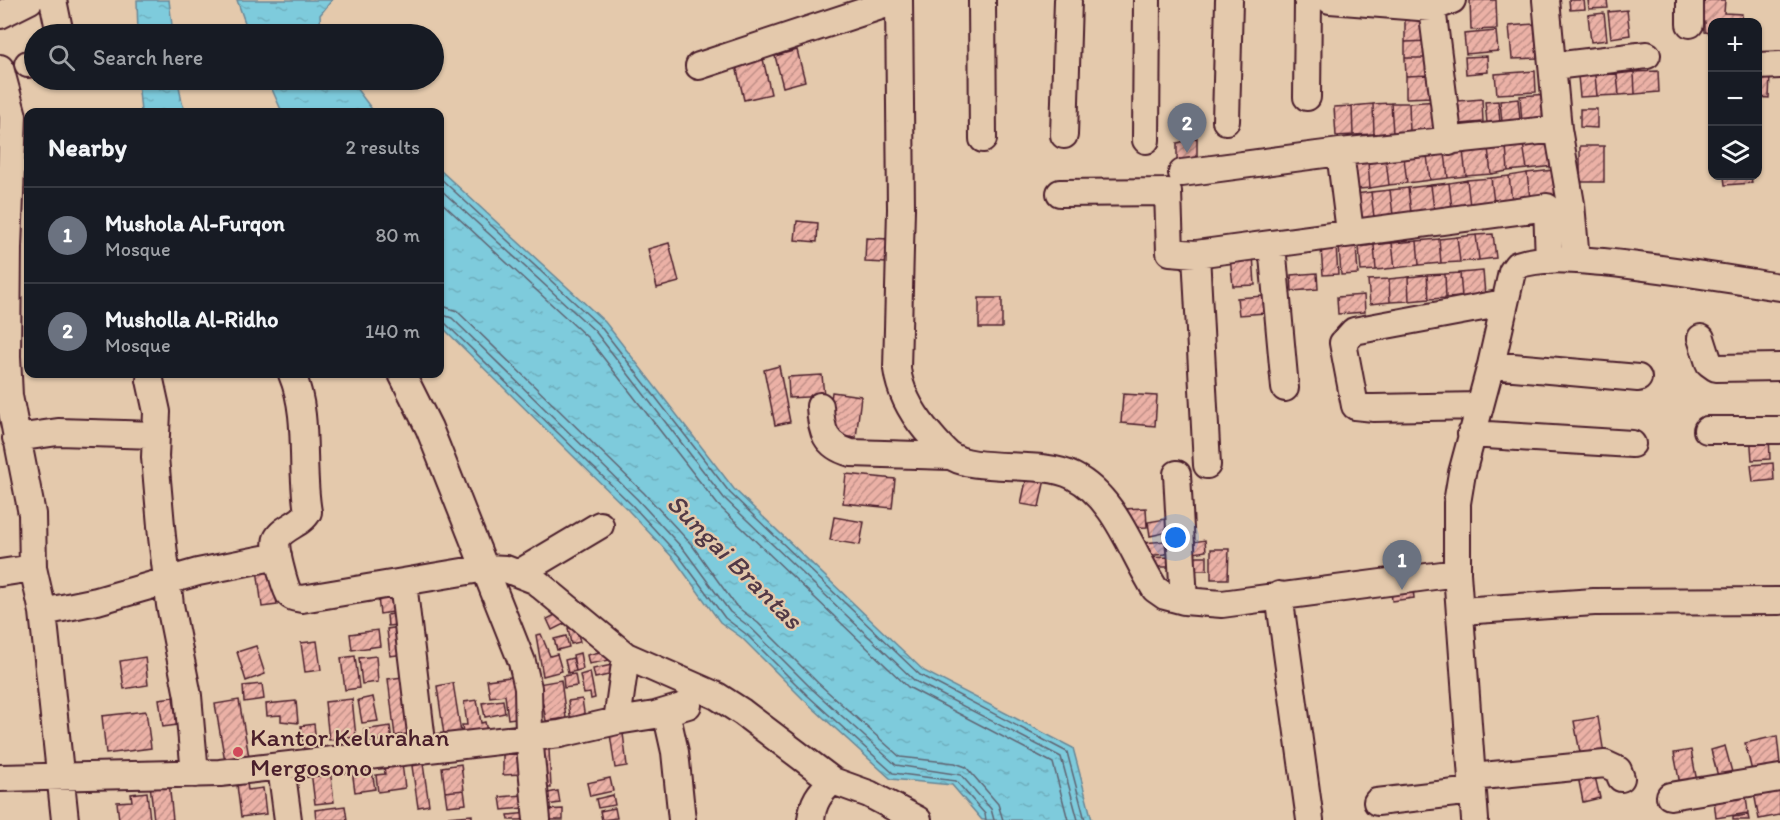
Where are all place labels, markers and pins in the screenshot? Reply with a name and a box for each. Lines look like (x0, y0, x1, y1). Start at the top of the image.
pin: 2 (1168, 104, 1206, 153)
pin: 1 (1382, 540, 1422, 590)
place label: Kantor Kelurahan Mergosono (250, 721, 450, 783)
marker: Kantor Kelurahan Mergosono (231, 745, 245, 759)

